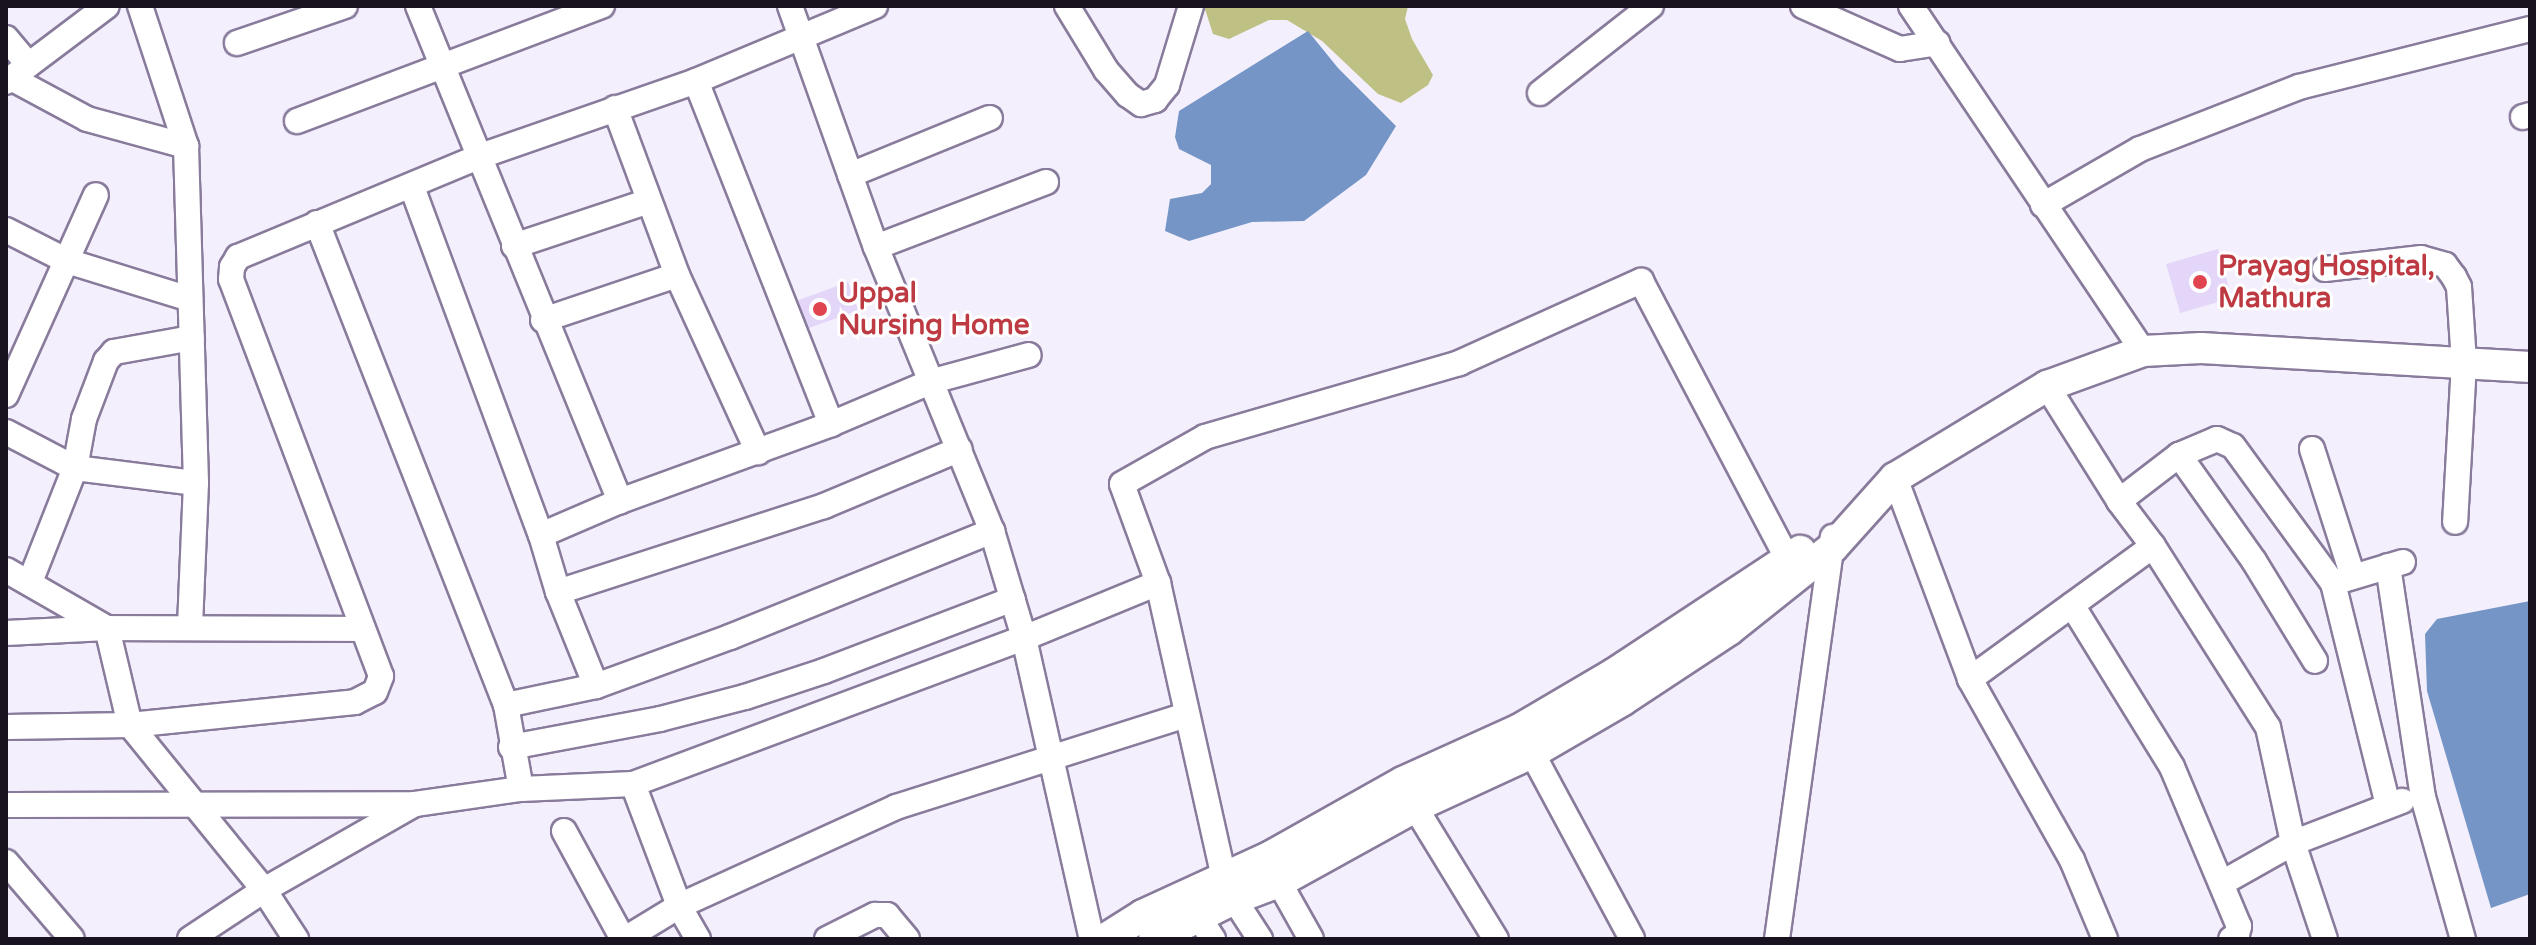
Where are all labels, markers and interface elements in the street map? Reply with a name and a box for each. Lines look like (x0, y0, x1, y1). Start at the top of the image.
place label: Prayag Hospital, Mathura (2218, 249, 2435, 315)
marker: Prayag Hospital, Mathura (2189, 271, 2211, 293)
place label: Uppal Nursing Home (838, 276, 1030, 342)
marker: Uppal Nursing Home (809, 298, 831, 320)

